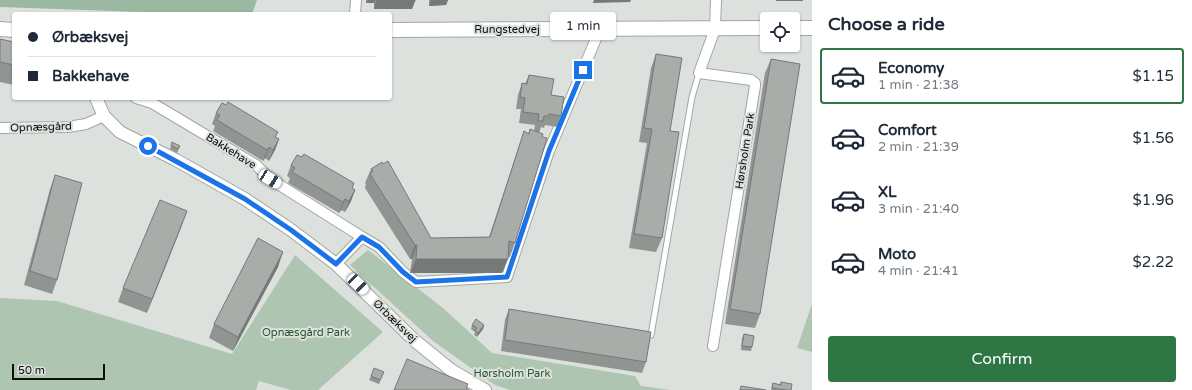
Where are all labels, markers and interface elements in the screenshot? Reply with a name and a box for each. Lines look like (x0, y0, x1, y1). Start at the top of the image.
callout: 1 min (550, 12, 616, 40)
map controls (760, 12, 800, 52)
button: locate (760, 12, 800, 52)
text: Choose a ride (828, 13, 945, 35)
text: 1 min (566, 18, 600, 34)
street label: Rungstedvej (474, 23, 540, 36)
text: Ørbæksvej (52, 28, 128, 46)
icon: car (830, 58, 866, 94)
text: Economy (878, 59, 944, 77)
route end (574, 61, 592, 79)
text: Bakkehave (52, 67, 129, 85)
text: $1.15 (1133, 67, 1174, 85)
text: 1 min · 21:38 (878, 77, 959, 93)
street label: Hørsholm Park (733, 112, 757, 190)
street label: Opnæsgård (10, 119, 72, 135)
icon: car (830, 120, 866, 156)
text: Comfort (878, 121, 937, 139)
text: $1.56 (1133, 129, 1174, 147)
street label: Bakkehave (204, 130, 258, 172)
route start (139, 137, 157, 155)
text: 2 min · 21:39 (878, 139, 959, 155)
car (257, 168, 283, 190)
icon: car (830, 182, 866, 218)
text: XL (878, 183, 897, 201)
text: $1.96 (1133, 191, 1174, 209)
text: 3 min · 21:40 (878, 201, 959, 217)
icon: car (830, 244, 866, 280)
text: Moto (878, 245, 916, 263)
text: $2.22 (1133, 253, 1174, 271)
text: 4 min · 21:41 (878, 263, 959, 279)
car (345, 271, 371, 297)
street label: Ørbæksvej (370, 297, 420, 345)
park label: Opnæsgård Park (262, 326, 350, 339)
button: Confirm (828, 336, 1176, 382)
scale bar (12, 362, 105, 381)
text: 50 m (18, 364, 45, 377)
park label: Hørsholm Park (474, 367, 550, 380)

